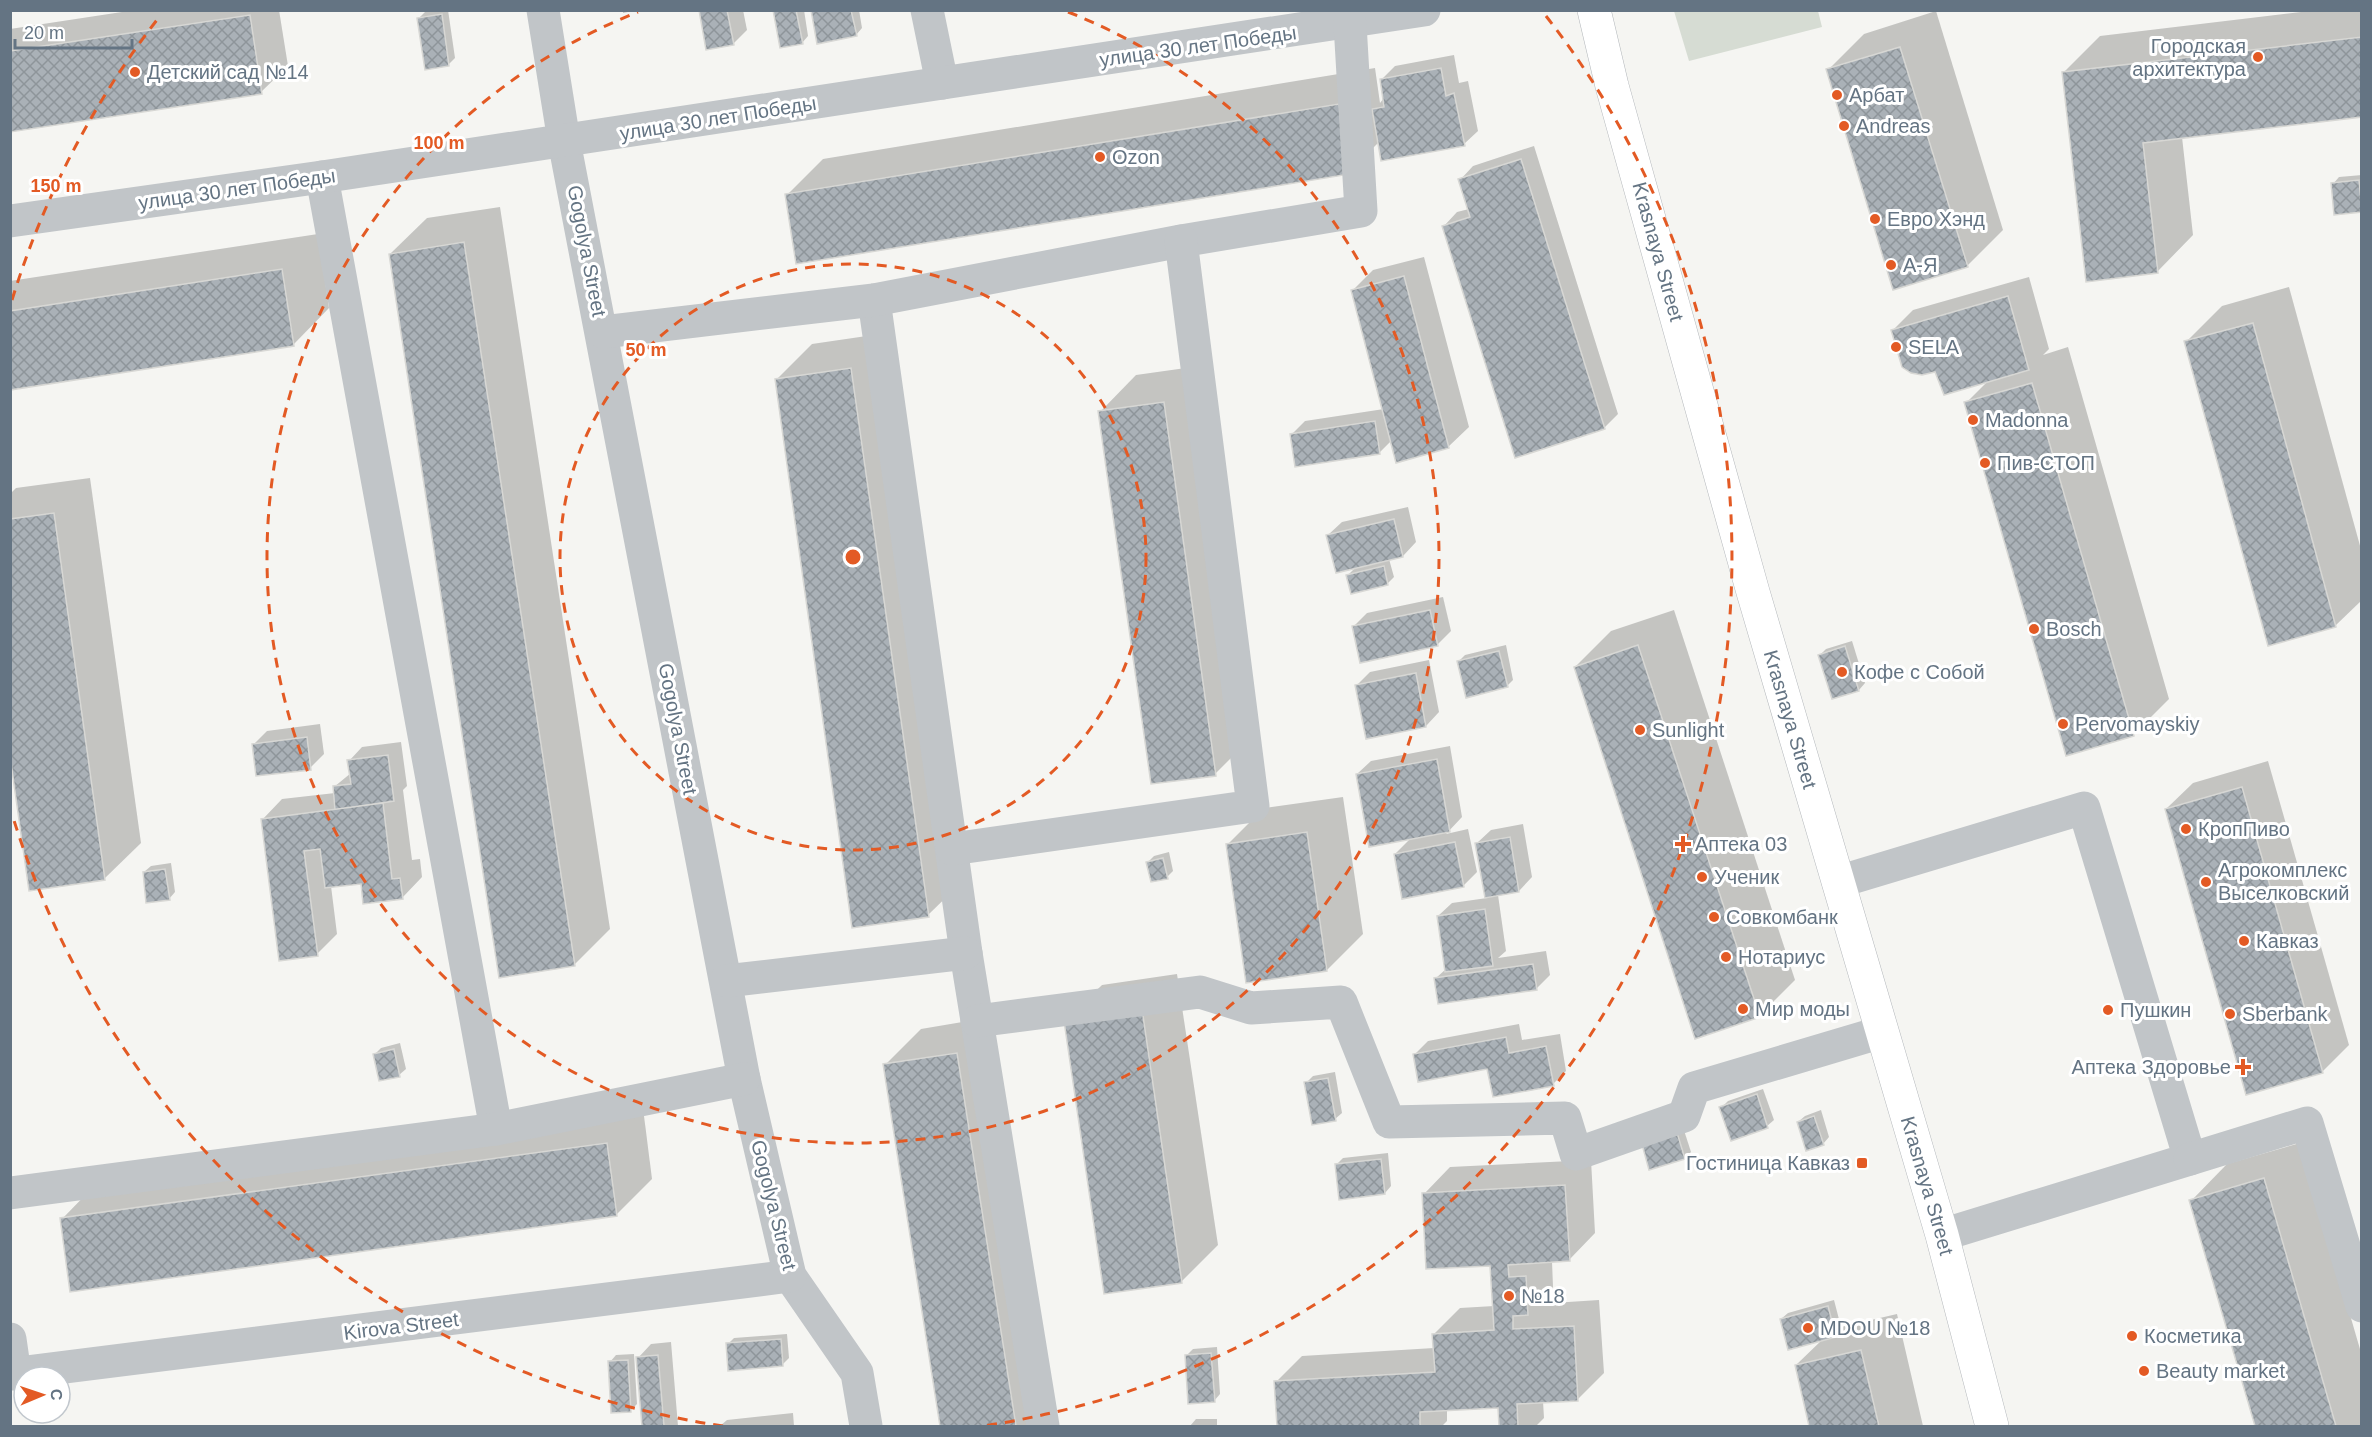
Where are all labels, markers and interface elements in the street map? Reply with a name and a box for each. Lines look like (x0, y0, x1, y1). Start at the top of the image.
scale bar (15, 12, 132, 50)
street label: улица 30 лет Победы (1098, 21, 1298, 71)
text: 20 m (24, 23, 64, 43)
place label: Городская архитектура (2132, 35, 2247, 80)
marker: Городская архитектура (2251, 50, 2265, 64)
place label: Детский сад №14 (147, 61, 309, 83)
marker: Детский сад №14 (128, 65, 142, 79)
place label: Арбат (1849, 84, 1904, 106)
marker: Арбат (1830, 88, 1844, 102)
street label: улица 30 лет Победы (618, 92, 818, 144)
place label: Andreas (1856, 115, 1931, 137)
marker: Andreas (1837, 119, 1851, 133)
text: 100 m (413, 133, 465, 153)
place label: Ozon (1112, 146, 1160, 168)
marker: Ozon (1093, 150, 1107, 164)
street label: улица 30 лет Победы (137, 164, 337, 214)
text: 150 m (30, 176, 82, 196)
street label: Krasnaya Street (1628, 180, 1688, 324)
street label: Gogolya Street (563, 183, 611, 319)
place label: Евро Хэнд (1887, 208, 1985, 230)
marker: Евро Хэнд (1868, 212, 1882, 226)
place label: А-Я (1903, 254, 1937, 276)
marker: А-Я (1884, 258, 1898, 272)
place label: SELA (1908, 336, 1960, 358)
text: 50 m (625, 340, 667, 360)
marker: SELA (1889, 340, 1903, 354)
place label: Madonna (1985, 409, 2069, 431)
marker: Madonna (1966, 413, 1980, 427)
place label: Пив-СТОП (1997, 452, 2095, 474)
marker: Пив-СТОП (1978, 456, 1992, 470)
centre of rings (843, 547, 863, 567)
place label: Bosch (2046, 618, 2102, 640)
marker: Bosch (2027, 622, 2041, 636)
street label: Krasnaya Street (1760, 647, 1821, 792)
street label: Gogolya Street (654, 661, 702, 797)
place label: Кофе с Собой (1854, 661, 1985, 683)
marker: Кофе с Собой (1835, 665, 1849, 679)
place label: Pervomayskiy (2075, 713, 2199, 735)
marker: Pervomayskiy (2056, 717, 2070, 731)
place label: Sunlight (1652, 719, 1725, 741)
marker: Sunlight (1633, 723, 1647, 737)
place label: КропПиво (2198, 818, 2290, 840)
marker: КропПиво (2179, 822, 2193, 836)
place label: Аптека 03 (1695, 833, 1787, 855)
marker: Аптека 03 (1676, 837, 1690, 851)
place label: Агрокомплекс Выселковский (2218, 859, 2349, 904)
place label: Ученик (1714, 866, 1779, 888)
marker: Ученик (1695, 870, 1709, 884)
marker: Агрокомплекс Выселковский (2199, 875, 2213, 889)
place label: Совкомбанк (1726, 906, 1838, 928)
marker: Совкомбанк (1707, 910, 1721, 924)
place label: Кавказ (2256, 930, 2319, 952)
marker: Кавказ (2237, 934, 2251, 948)
place label: Нотариус (1738, 946, 1825, 968)
marker: Нотариус (1719, 950, 1733, 964)
place label: Мир моды (1755, 998, 1850, 1020)
place label: Пушкин (2120, 999, 2191, 1021)
marker: Мир моды (1736, 1002, 1750, 1016)
marker: Пушкин (2101, 1003, 2115, 1017)
place label: Sberbank (2242, 1003, 2329, 1025)
marker: Sberbank (2223, 1007, 2237, 1021)
place label: Аптека Здоровье (2072, 1056, 2231, 1078)
marker: Аптека Здоровье (2236, 1060, 2250, 1074)
street label: Krasnaya Street (1897, 1114, 1958, 1258)
street label: Gogolya Street (747, 1138, 801, 1273)
place label: Гостиница Кавказ (1686, 1152, 1850, 1174)
marker: Гостиница Кавказ (1855, 1156, 1869, 1170)
place label: №18 (1521, 1285, 1565, 1307)
marker: №18 (1502, 1289, 1516, 1303)
street label: Kirova Street (342, 1308, 460, 1344)
place label: MDOU №18 (1820, 1317, 1930, 1339)
marker: MDOU №18 (1801, 1321, 1815, 1335)
place label: Косметика (2144, 1325, 2243, 1347)
marker: Косметика (2125, 1329, 2139, 1343)
place label: Beauty market (2156, 1360, 2285, 1382)
marker: Beauty market (2137, 1364, 2151, 1378)
north arrow (12, 1365, 72, 1425)
text: С (48, 1388, 65, 1401)

